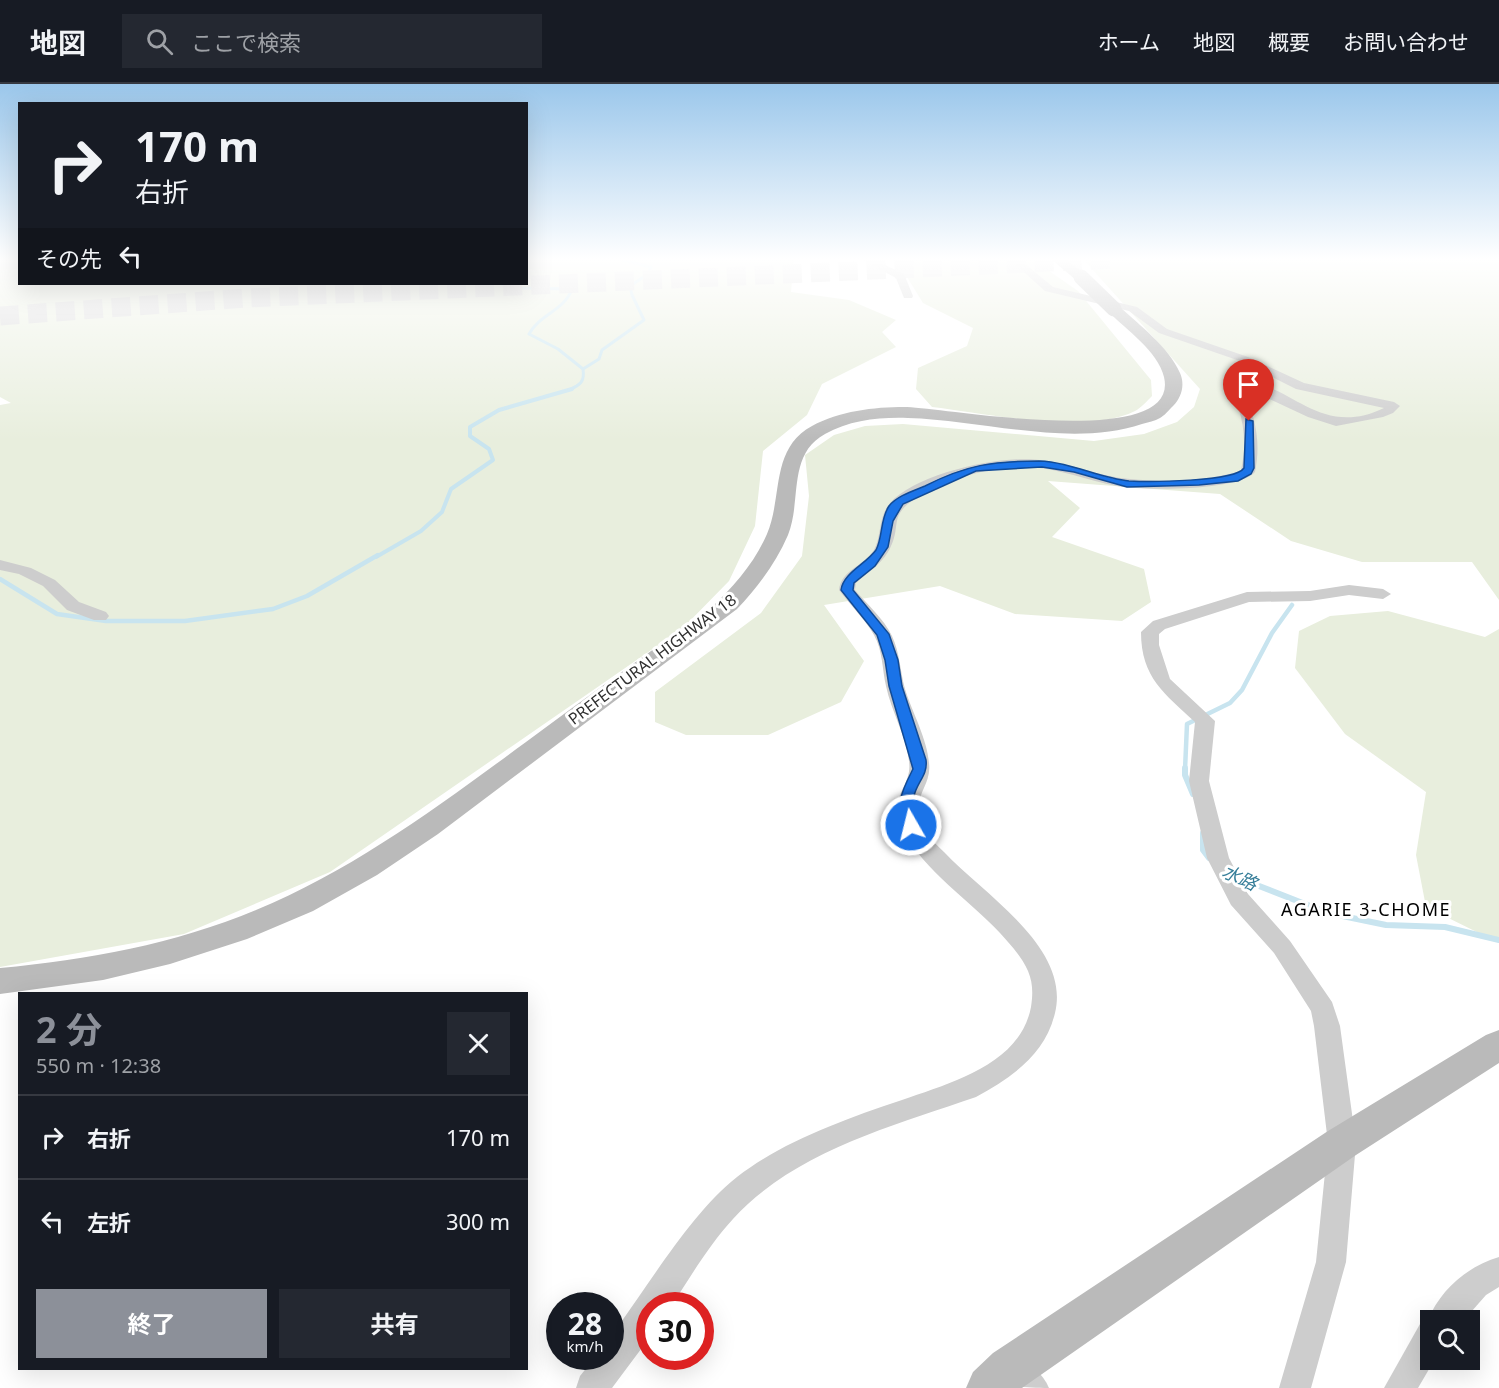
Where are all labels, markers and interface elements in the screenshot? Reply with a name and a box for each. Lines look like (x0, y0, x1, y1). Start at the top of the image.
search box (122, 14, 542, 68)
text: 地図 (30, 23, 86, 61)
icon: search (143, 25, 176, 58)
text: ここで検索 (191, 27, 301, 57)
text: ホーム (1098, 28, 1160, 56)
text: 地図 (1193, 28, 1235, 56)
text: 概要 (1268, 28, 1310, 56)
text: お問い合わせ (1343, 28, 1469, 56)
text: 170 m (135, 117, 259, 174)
icon: right (36, 126, 114, 204)
text: 右折 (135, 173, 189, 210)
icon: left (114, 240, 147, 273)
text: その先 (36, 243, 102, 273)
pin (1223, 359, 1274, 421)
icon: arrive (1232, 368, 1265, 401)
street label: PREFECTURAL HIGHWAY 18 (564, 589, 740, 729)
position arrow (879, 793, 943, 857)
water label: 水路 (1219, 859, 1263, 896)
district label: AGARIE 3-CHOME (1281, 897, 1451, 921)
text: 2 分 (36, 1005, 102, 1054)
button: close (447, 1012, 510, 1075)
text: 550 m · 12:38 (36, 1052, 161, 1079)
icon: right (36, 1121, 69, 1154)
text: 170 m (446, 1122, 510, 1152)
text: 右折 (87, 1123, 131, 1153)
icon: left (36, 1205, 69, 1238)
text: 300 m (446, 1206, 510, 1236)
text: 左折 (87, 1207, 131, 1237)
button: 終了 (36, 1289, 267, 1358)
button: 共有 (279, 1289, 510, 1358)
speed limit sign: 30 (636, 1292, 714, 1370)
text: 28 (568, 1303, 602, 1344)
map controls (1420, 1310, 1480, 1370)
button: search (1420, 1310, 1480, 1370)
text: km/h (567, 1336, 603, 1356)

